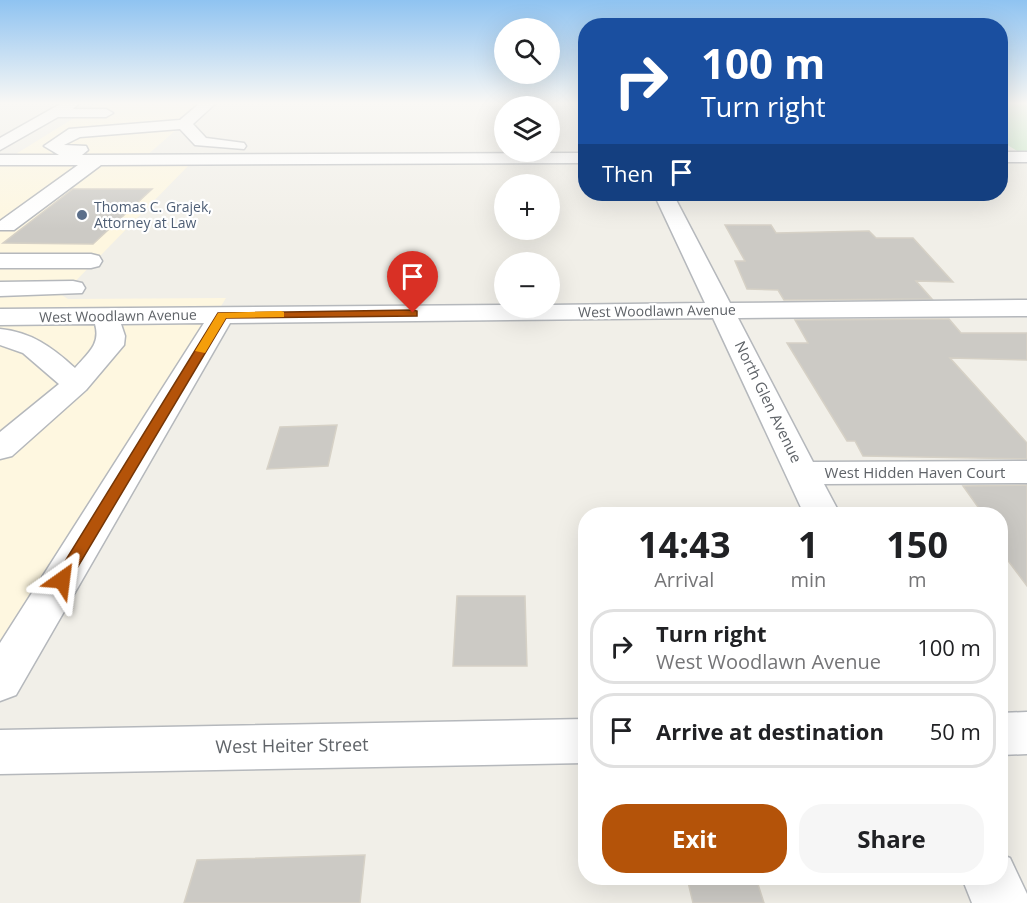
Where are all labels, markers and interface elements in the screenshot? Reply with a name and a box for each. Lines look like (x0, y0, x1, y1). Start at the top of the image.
map controls (494, 18, 560, 318)
button: search (494, 18, 560, 84)
text: 100 m (701, 34, 825, 91)
icon: right (602, 42, 680, 120)
text: Turn right (701, 88, 826, 125)
button: layers (494, 96, 560, 162)
icon: arrive (665, 156, 698, 189)
text: Then (602, 158, 653, 188)
button: + (494, 174, 560, 240)
place label: Thomas C. Grajek, Attorney at Law (94, 197, 212, 232)
marker: Thomas C. Grajek, Attorney at Law (75, 208, 89, 222)
pin (387, 251, 438, 313)
button: − (494, 252, 560, 318)
icon: arrive (396, 260, 429, 293)
street label: West Woodlawn Avenue (578, 300, 736, 321)
street label: West Woodlawn Avenue (39, 305, 197, 326)
street label: North Glen Avenue (731, 337, 807, 466)
street label: West Hidden Haven Court (825, 462, 1005, 482)
text: 14:43 (638, 520, 731, 569)
text: 1 (798, 520, 819, 569)
text: 150 (886, 520, 948, 569)
position arrow (30, 548, 94, 612)
text: Arrival (654, 566, 714, 593)
text: min (790, 566, 826, 593)
text: m (908, 566, 926, 593)
text: Turn right (656, 618, 767, 648)
icon: right (605, 630, 638, 663)
text: 100 m (917, 632, 981, 662)
text: West Woodlawn Avenue (656, 648, 881, 675)
icon: arrive (605, 714, 638, 747)
text: Arrive at destination (656, 716, 884, 746)
text: 50 m (930, 716, 981, 746)
street label: West Heiter Street (215, 732, 369, 758)
button: Exit (602, 804, 787, 873)
button: Share (799, 804, 984, 873)

